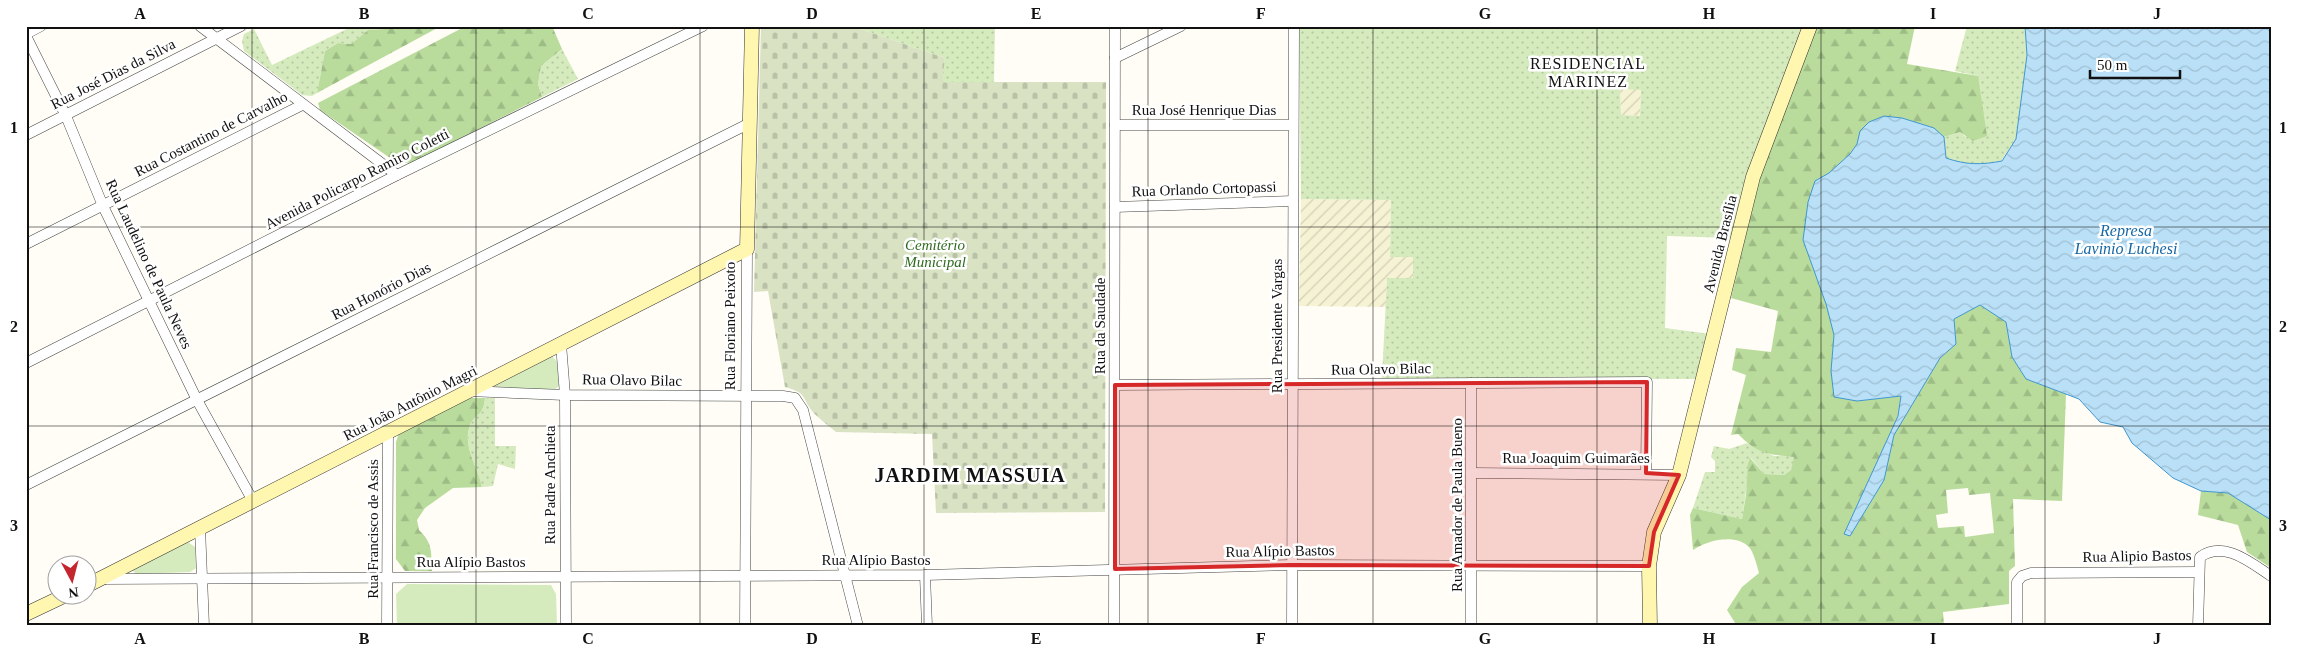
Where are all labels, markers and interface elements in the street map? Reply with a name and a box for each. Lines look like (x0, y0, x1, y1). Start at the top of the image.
text: A (134, 5, 146, 22)
text: B (359, 5, 370, 22)
text: C (582, 5, 594, 22)
text: D (806, 5, 818, 22)
text: E (1031, 5, 1041, 22)
text: F (1256, 5, 1266, 22)
text: G (1479, 5, 1492, 22)
text: H (1703, 5, 1716, 22)
text: I (1930, 5, 1936, 22)
text: J (2153, 5, 2161, 22)
street label: Rua José Dias da Silva (48, 36, 178, 112)
scale bar (2090, 48, 2180, 80)
district label: RESIDENCIAL MARINEZ (1530, 55, 1646, 90)
text: 50 m (2097, 57, 2128, 73)
street label: Rua Costantino de Carvalho (132, 88, 290, 180)
street label: Rua José Henrique Dias (1132, 102, 1276, 118)
text: 1 (10, 119, 18, 136)
text: 1 (2279, 119, 2287, 136)
street label: Avenida Policarpo Ramiro Coletti (262, 126, 452, 232)
street label: Rua Laudelino de Paula Neves (103, 177, 195, 351)
street label: Rua Orlando Cortopassi (1131, 178, 1277, 200)
street label: Avenida Brasília (1700, 193, 1740, 295)
water label: Represa Lavinio Luchesi (2074, 222, 2177, 257)
park label: Cemitério Municipal (903, 237, 966, 270)
street label: Rua Honório Dias (329, 259, 433, 323)
street label: Rua Presidente Vargas (1269, 259, 1285, 393)
street label: Rua Floriano Peixoto (722, 262, 738, 390)
street label: Rua da Saudade (1092, 277, 1108, 374)
text: 2 (10, 318, 18, 335)
text: 2 (2279, 318, 2287, 335)
street label: Rua Olavo Bilac (1331, 360, 1431, 378)
street label: Rua João Antônio Magri (340, 362, 480, 444)
street label: Rua Olavo Bilac (582, 371, 682, 389)
street label: Rua Amador de Paula Bueno (1449, 418, 1465, 592)
street label: Rua Padre Anchieta (542, 425, 558, 545)
street label: Rua Joaquim Guimarães (1502, 450, 1650, 466)
street label: Rua Francisco de Assis (365, 459, 381, 599)
district label: JARDIM MASSUIA (874, 464, 1066, 486)
text: 3 (10, 517, 18, 534)
text: 3 (2279, 517, 2287, 534)
street label: Rua Alípio Bastos (1225, 542, 1335, 560)
street label: Rua Alipio Bastos (2082, 547, 2192, 565)
street label: Rua Alípio Bastos (821, 552, 931, 568)
north arrow (48, 554, 98, 604)
street label: Rua Alípio Bastos (416, 554, 526, 570)
text: N (68, 584, 79, 600)
text: A (134, 630, 146, 647)
text: B (359, 630, 370, 647)
text: C (582, 630, 594, 647)
text: D (806, 630, 818, 647)
text: E (1031, 630, 1041, 647)
text: F (1256, 630, 1266, 647)
text: G (1479, 630, 1492, 647)
text: H (1703, 630, 1716, 647)
text: I (1930, 630, 1936, 647)
text: J (2153, 630, 2161, 647)

